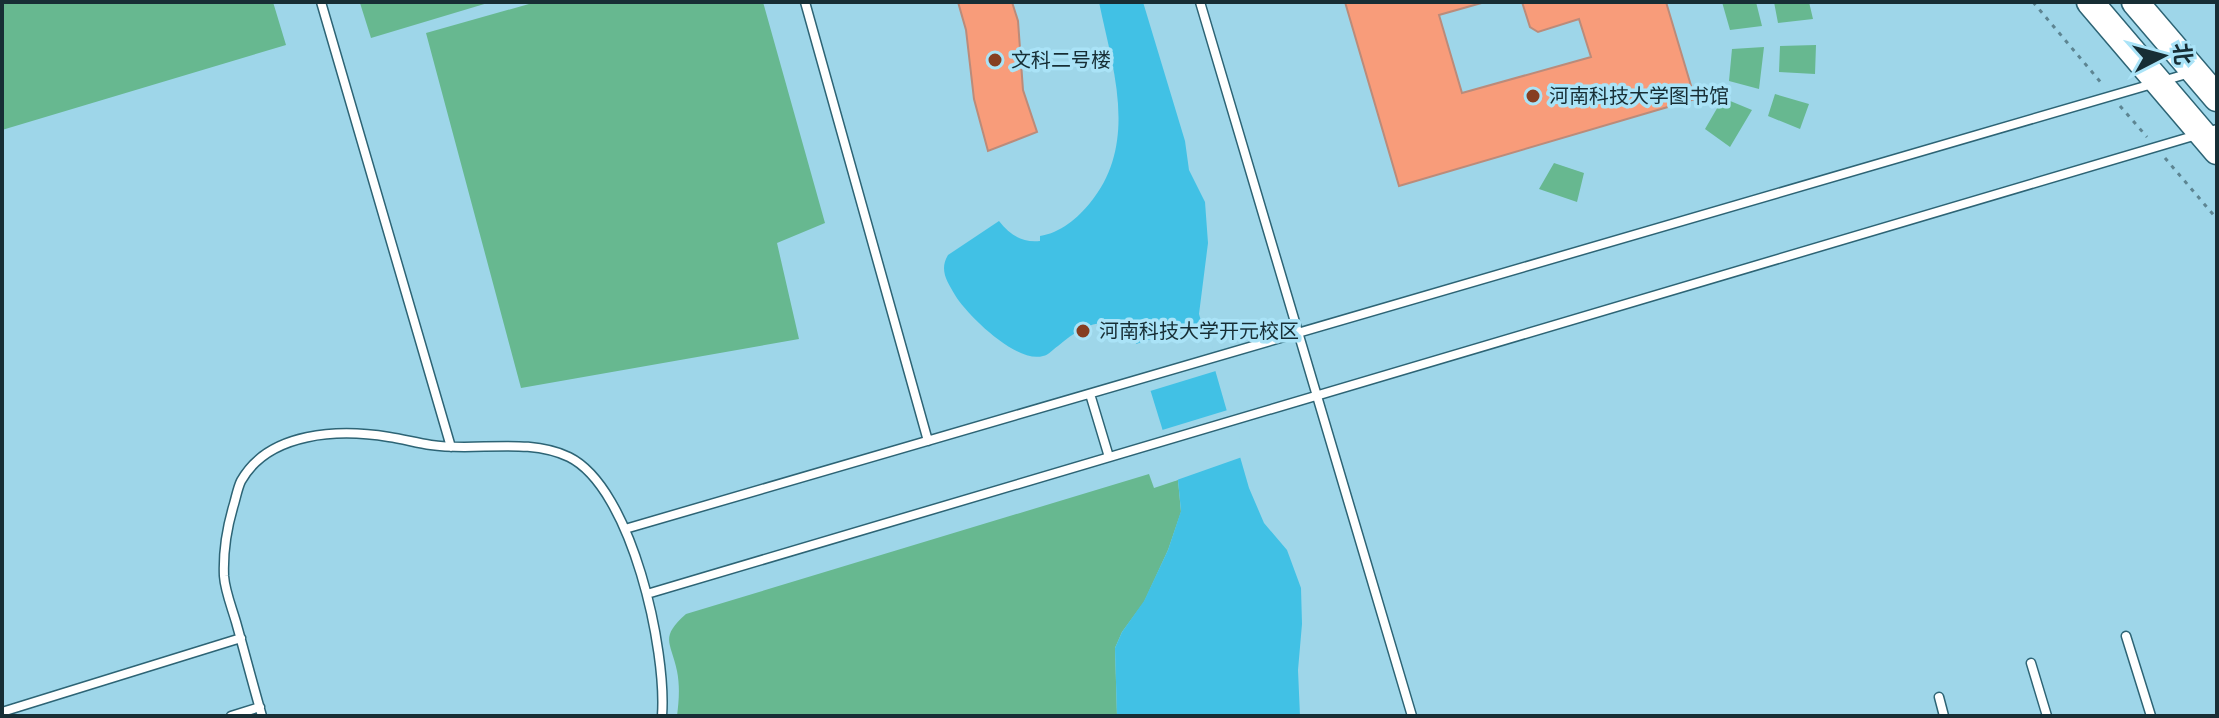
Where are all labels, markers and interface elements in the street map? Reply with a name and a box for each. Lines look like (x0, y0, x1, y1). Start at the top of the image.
north arrow (2123, 16, 2203, 96)
text: 北 (2169, 41, 2198, 66)
place label: 文科二号楼 (1011, 47, 1111, 71)
marker: 文科二号楼 (986, 51, 1004, 69)
place label: 河南科技大学图书馆 (1549, 83, 1729, 107)
marker: 河南科技大学图书馆 (1524, 87, 1542, 105)
place label: 河南科技大学开元校区 (1099, 318, 1299, 342)
marker: 河南科技大学开元校区 (1074, 322, 1092, 340)

